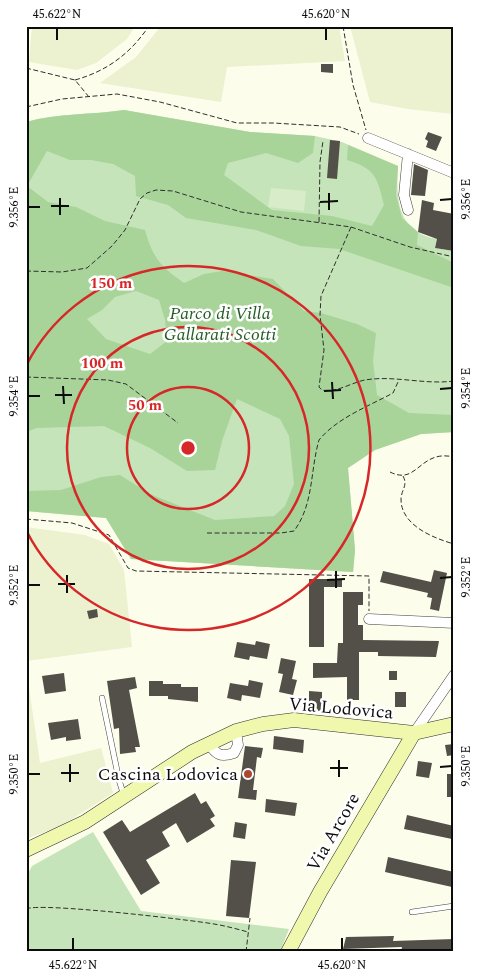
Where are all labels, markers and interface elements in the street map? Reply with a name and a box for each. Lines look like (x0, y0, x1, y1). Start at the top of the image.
text: 45.622°N (33, 5, 81, 24)
text: 45.620°N (302, 5, 350, 24)
text: 9.356°E (457, 179, 476, 219)
text: 9.356°E (5, 187, 24, 227)
text: 150 m (90, 272, 133, 295)
park label: Parco di Villa Gallarati Scotti (164, 300, 276, 348)
text: 100 m (81, 352, 124, 375)
text: 9.354°E (457, 368, 476, 408)
text: 9.354°E (5, 376, 24, 416)
text: 50 m (128, 394, 163, 417)
centre of rings (179, 439, 197, 457)
text: 9.352°E (457, 557, 476, 597)
text: 9.352°E (5, 565, 24, 605)
street label: Via Lodovica (288, 690, 395, 727)
text: 9.350°E (457, 746, 476, 786)
text: 9.350°E (5, 754, 24, 794)
place label: Cascina Lodovica (98, 761, 238, 788)
marker: Cascina Lodovica (242, 768, 254, 780)
street label: Via Arcore (300, 788, 367, 877)
text: 45.622°N (49, 956, 97, 975)
text: 45.620°N (318, 956, 366, 975)

